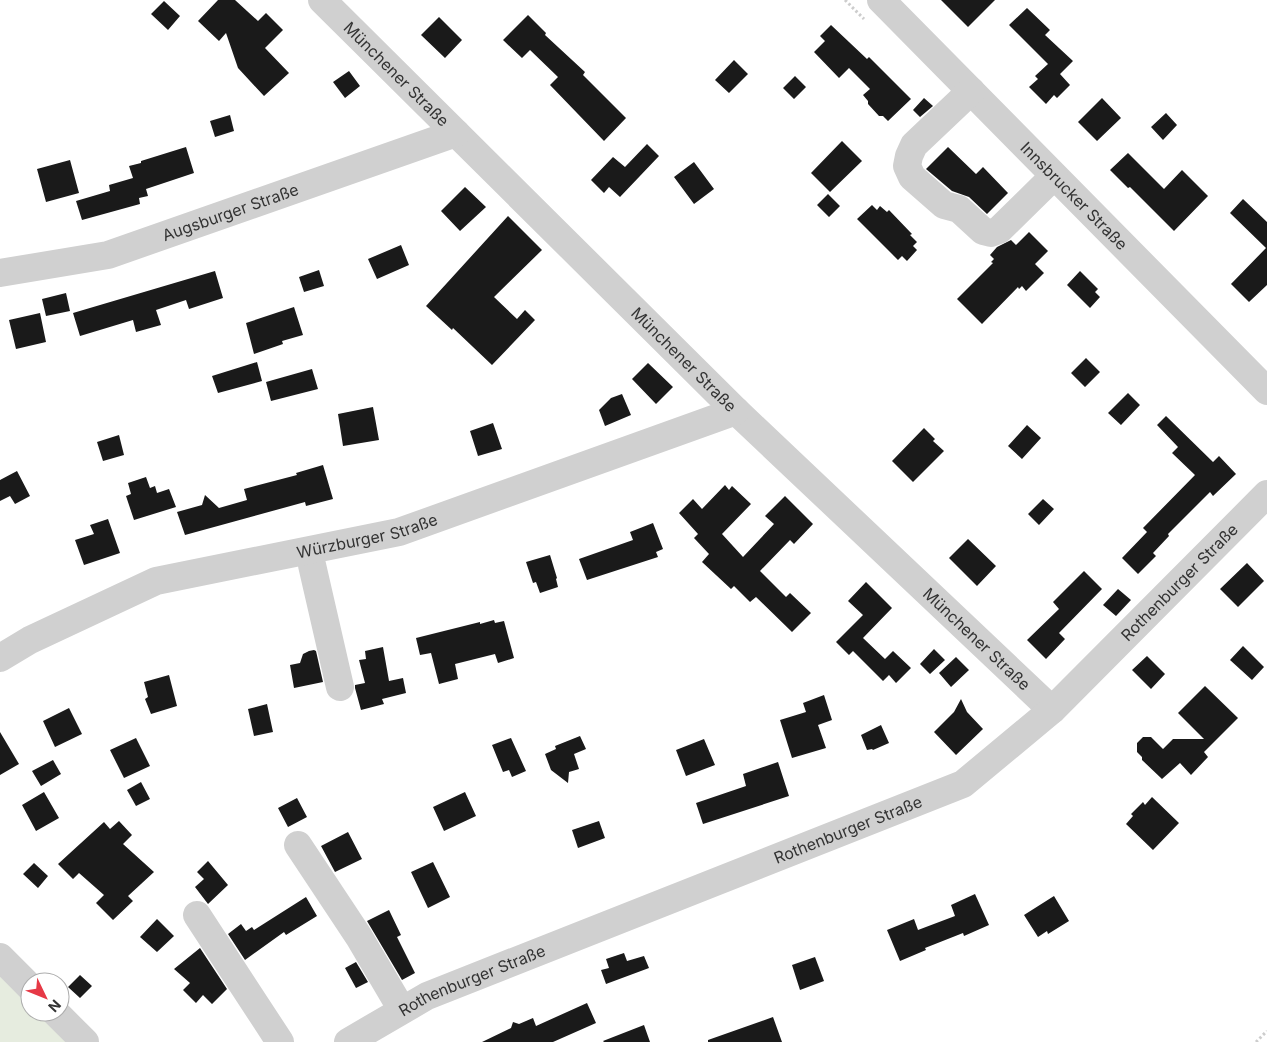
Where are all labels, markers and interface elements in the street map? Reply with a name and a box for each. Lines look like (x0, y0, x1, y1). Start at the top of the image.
street label: Münchener Straße (340, 17, 453, 131)
street label: Innsbrucker Straße (1016, 137, 1132, 254)
street label: Augsburger Straße (159, 179, 301, 245)
street label: Münchener Straße (627, 303, 741, 416)
street label: Würzburger Straße (295, 509, 440, 562)
street label: Rothenburger Straße (1117, 519, 1242, 645)
street label: Münchener Straße (919, 583, 1035, 694)
street label: Rothenburger Straße (771, 791, 925, 868)
street label: Rothenburger Straße (395, 940, 548, 1020)
north arrow (20, 972, 70, 1022)
text: N (45, 997, 65, 1016)

